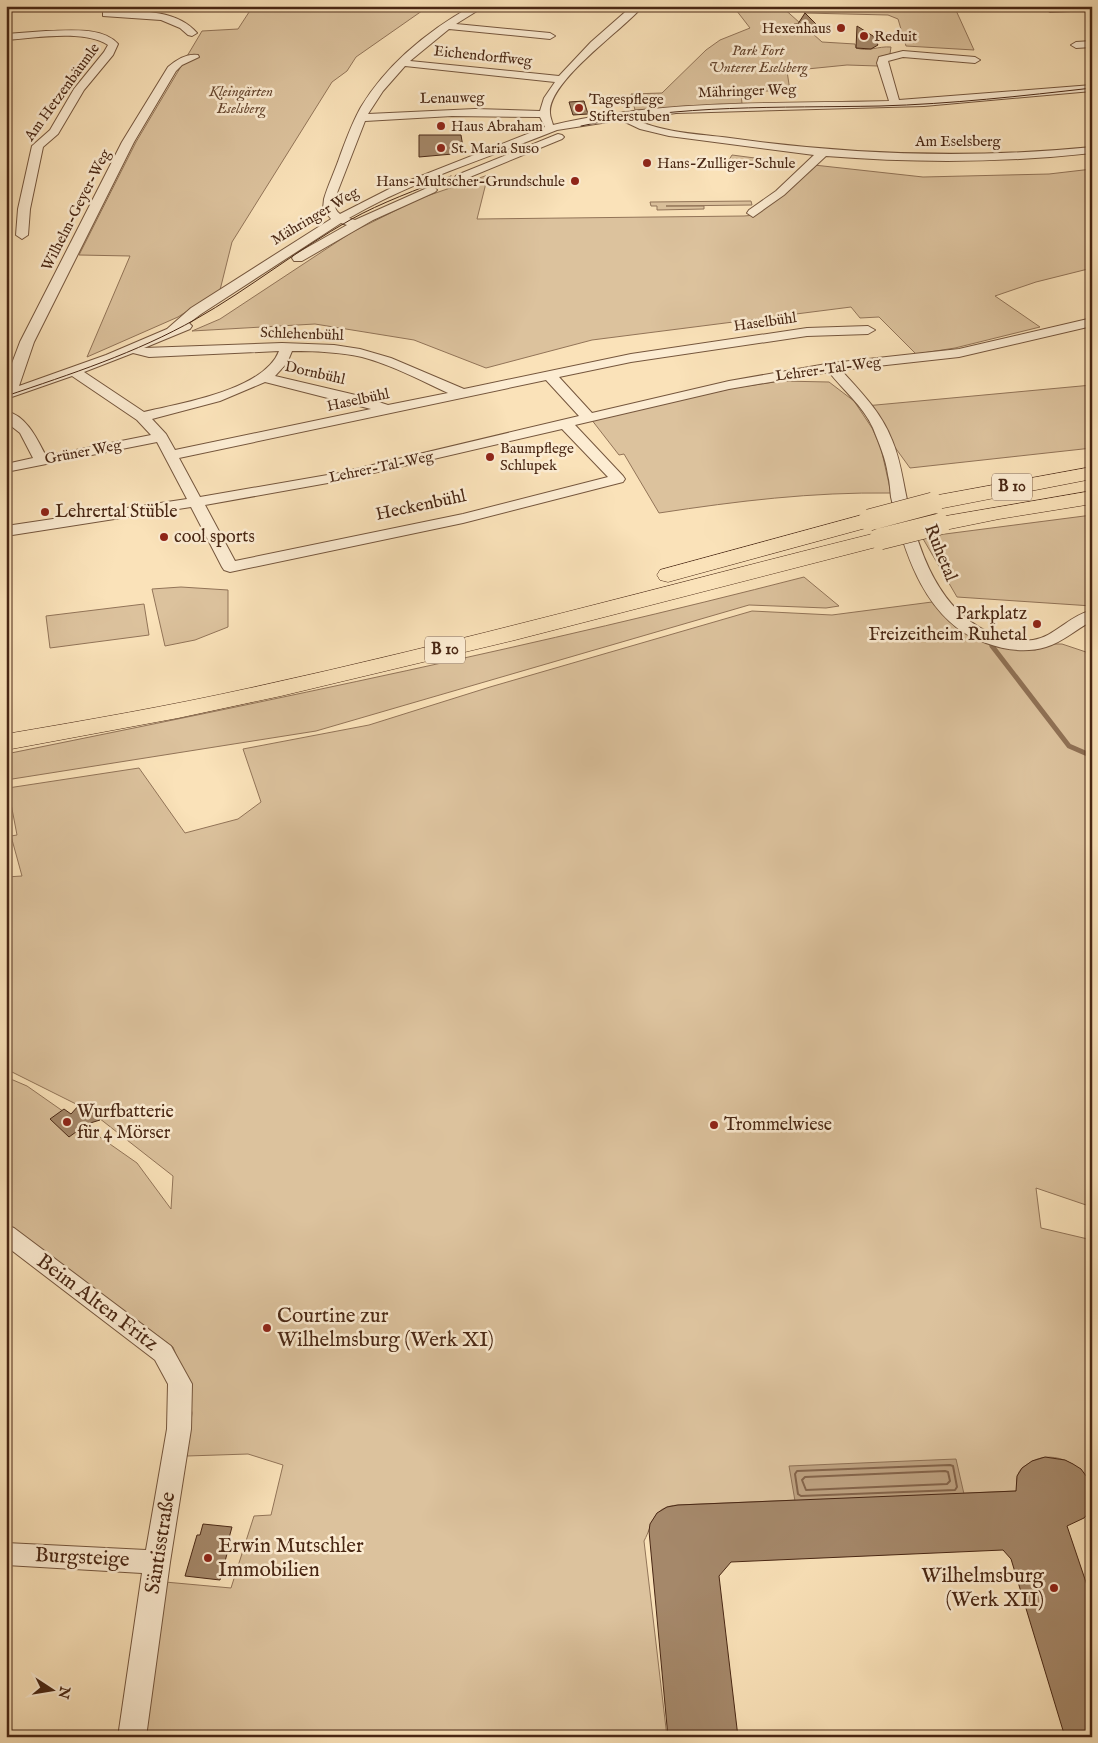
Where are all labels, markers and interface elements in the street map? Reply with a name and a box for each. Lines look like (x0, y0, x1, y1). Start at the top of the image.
place label: Hexenhaus (762, 19, 831, 38)
marker: Hexenhaus (835, 22, 847, 34)
place label: Reduit (874, 27, 917, 46)
marker: Reduit (858, 30, 870, 42)
street label: Am Hetzenbäumle (20, 39, 104, 145)
street label: Eichendorffweg (433, 41, 534, 71)
park label: Park Fort Unterer Eselsberg (708, 41, 809, 78)
street label: Mähringer Weg (697, 80, 797, 102)
park label: Kleingärten Eselsberg (208, 82, 273, 119)
street label: Lenauweg (419, 88, 485, 108)
place label: Tagespflege Stifterstuben (589, 90, 670, 126)
marker: Tagespflege Stifterstuben (573, 102, 585, 114)
place label: Haus Abraham (451, 117, 543, 136)
marker: Haus Abraham (435, 120, 447, 132)
street label: Am Eselsberg (914, 132, 1002, 151)
place label: St. Maria Suso (451, 139, 539, 158)
marker: St. Maria Suso (435, 142, 447, 154)
street label: Wilhelm-Geyer-Weg (37, 145, 115, 274)
place label: Hans-Zulliger-Schule (657, 154, 795, 173)
marker: Hans-Zulliger-Schule (641, 157, 653, 169)
place label: Hans-Multscher-Grundschule (376, 172, 565, 191)
marker: Hans-Multscher-Grundschule (569, 175, 581, 187)
street label: Mähringer Weg (268, 182, 363, 250)
street label: Haselbühl (732, 308, 799, 336)
street label: Schlehenbühl (260, 323, 345, 345)
street label: Lehrer-Tal-Weg (774, 352, 883, 386)
street label: Dornbühl (283, 357, 348, 389)
street label: Haselbühl (325, 384, 392, 416)
street label: Grüner Weg (43, 435, 124, 469)
place label: Baumpflege Schlupek (500, 439, 574, 475)
street label: Lehrer-Tal-Weg (327, 446, 436, 487)
marker: Baumpflege Schlupek (484, 451, 496, 463)
road number: B 10 (992, 474, 1032, 501)
street label: Heckenbühl (374, 485, 468, 527)
place label: Lehrertal Stüble (55, 501, 177, 524)
marker: Lehrertal Stüble (39, 506, 51, 518)
street label: Ruhetal (918, 521, 962, 585)
place label: cool sports (174, 526, 255, 549)
marker: cool sports (158, 531, 170, 543)
place label: Parkplatz Freizeitheim Ruhetal (869, 603, 1027, 647)
marker: Parkplatz Freizeitheim Ruhetal (1031, 618, 1043, 630)
road number: B 10 (425, 636, 465, 664)
place label: Wurfbatterie für 4 Mörser (77, 1101, 174, 1145)
place label: Trommelwiese (724, 1114, 832, 1137)
marker: Wurfbatterie für 4 Mörser (61, 1116, 73, 1128)
marker: Trommelwiese (708, 1119, 720, 1131)
street label: Beim Alten Fritz (31, 1248, 164, 1358)
place label: Courtine zur Wilhelmsburg (Werk XI) (277, 1303, 494, 1354)
marker: Courtine zur Wilhelmsburg (Werk XI) (261, 1322, 273, 1334)
street label: Säntisstraße (140, 1490, 182, 1596)
place label: Erwin Mutschler Immobilien (218, 1533, 364, 1584)
street label: Burgsteige (34, 1542, 130, 1574)
marker: Erwin Mutschler Immobilien (202, 1552, 214, 1564)
place label: Wilhelmsburg (Werk XII) (921, 1563, 1045, 1614)
marker: Wilhelmsburg (Werk XII) (1048, 1582, 1060, 1594)
north arrow (28, 1666, 78, 1716)
text: N (54, 1684, 74, 1700)

